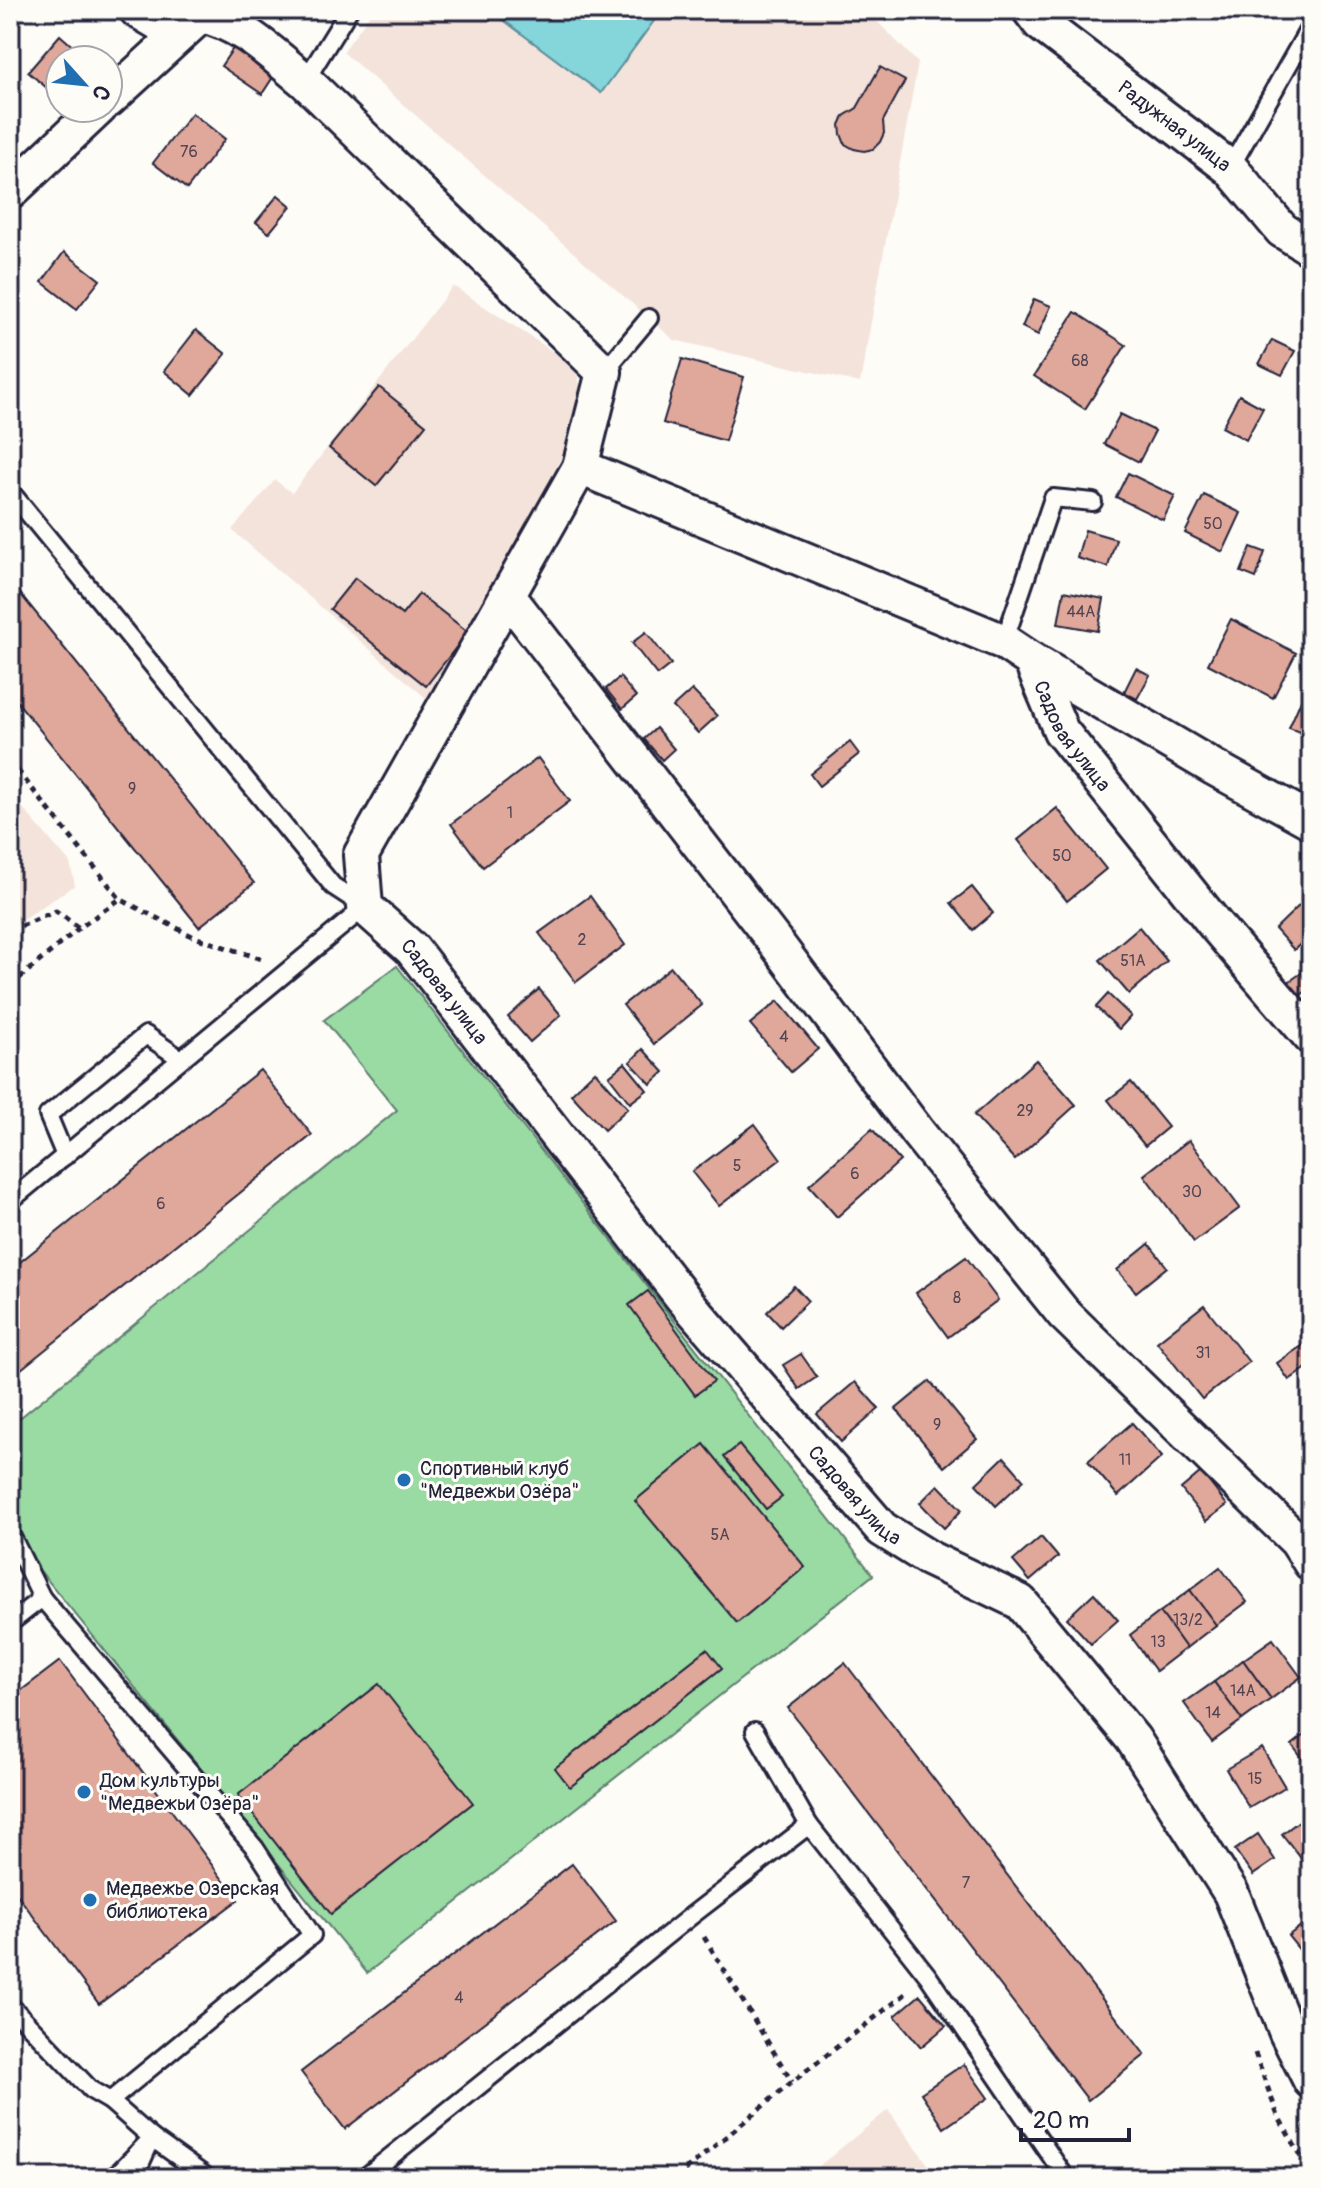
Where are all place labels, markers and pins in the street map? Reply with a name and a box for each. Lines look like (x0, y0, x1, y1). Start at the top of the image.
place label: Спортивный клуб "Медвежьи Озёра" (420, 1456, 579, 1504)
marker: Спортивный клуб "Медвежьи Озёра" (395, 1471, 413, 1489)
place label: Дом культуры "Медвежьи Озёра" (99, 1768, 259, 1816)
marker: Дом культуры "Медвежьи Озёра" (75, 1783, 93, 1801)
place label: Медвежье Озерская библиотека (106, 1876, 279, 1924)
marker: Медвежье Озерская библиотека (81, 1891, 99, 1909)

